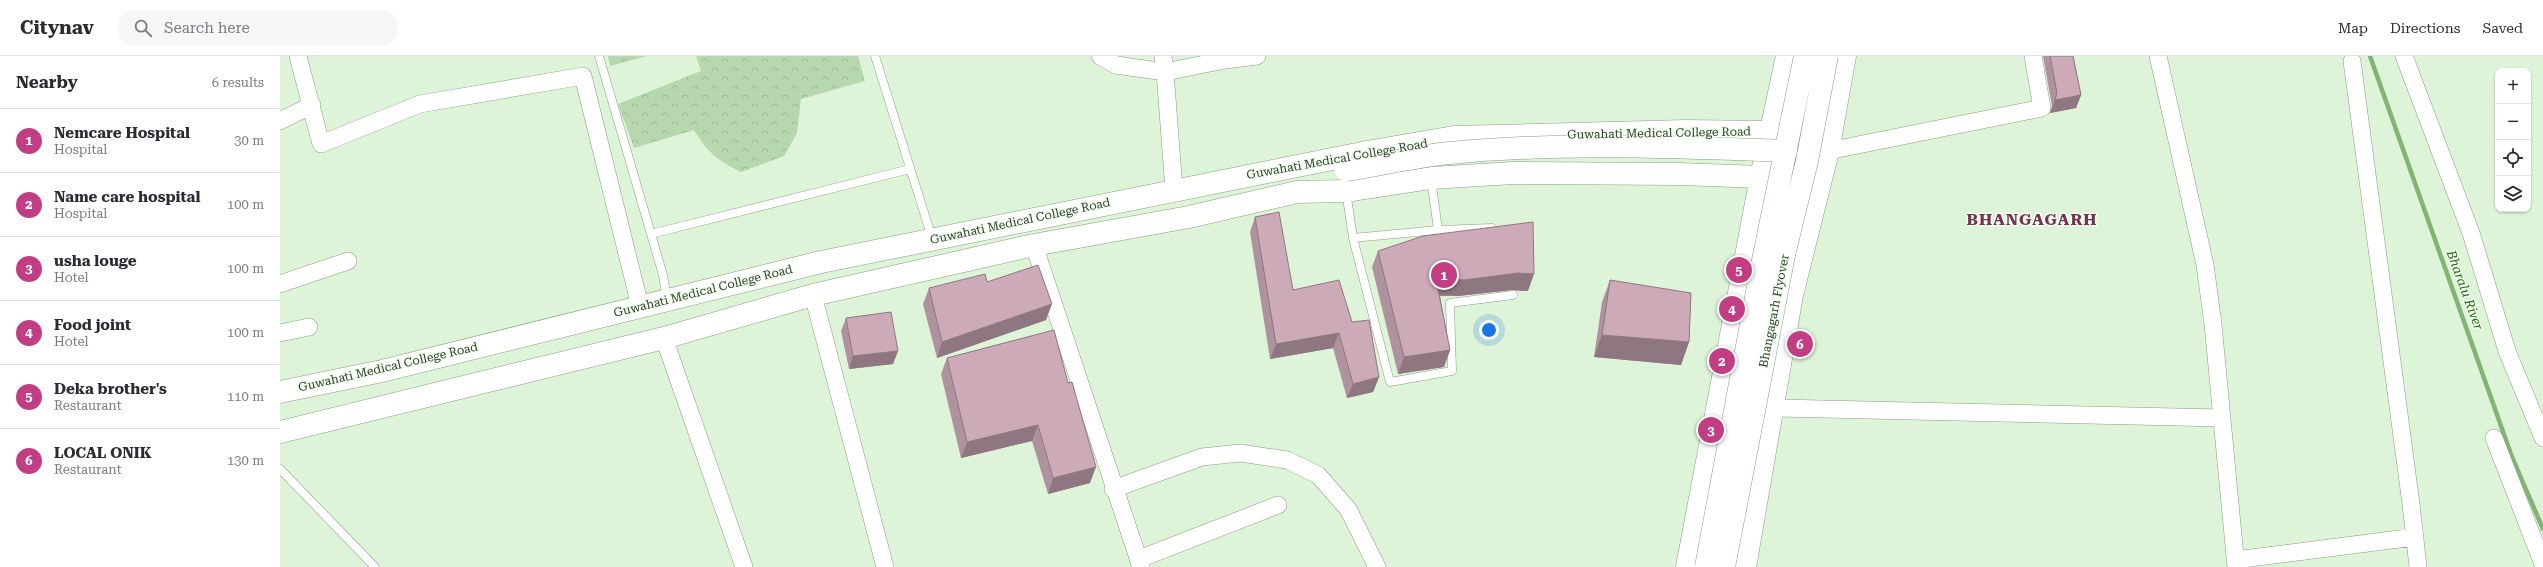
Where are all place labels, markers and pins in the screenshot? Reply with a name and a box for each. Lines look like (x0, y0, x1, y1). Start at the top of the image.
pin: 5 (1726, 255, 1752, 285)
pin: 1 (1431, 260, 1457, 290)
pin: 4 (1719, 294, 1745, 324)
pin: 6 (1787, 329, 1813, 359)
pin: 2 (1709, 346, 1735, 376)
pin: 3 (1698, 415, 1724, 445)

